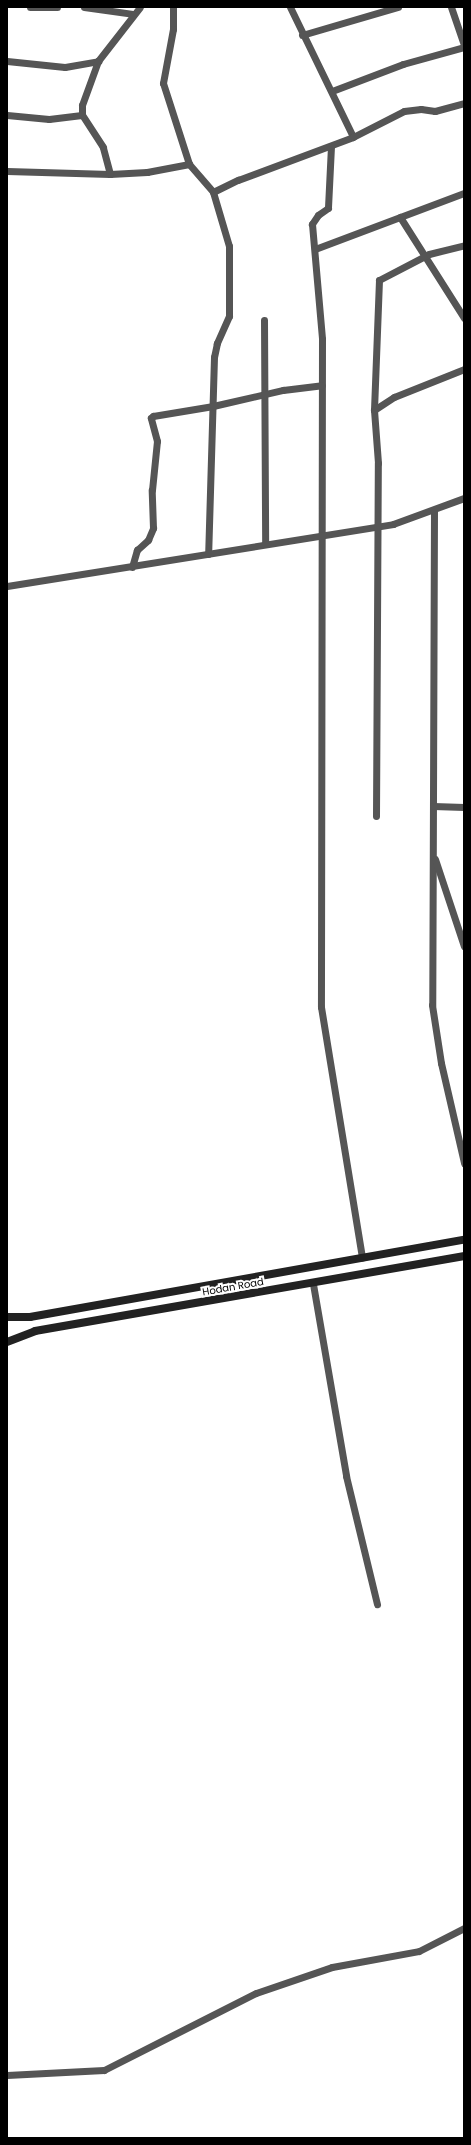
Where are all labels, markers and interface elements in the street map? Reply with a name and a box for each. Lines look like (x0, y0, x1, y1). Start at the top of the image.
street label: Hodan Road (201, 1276, 265, 1298)

